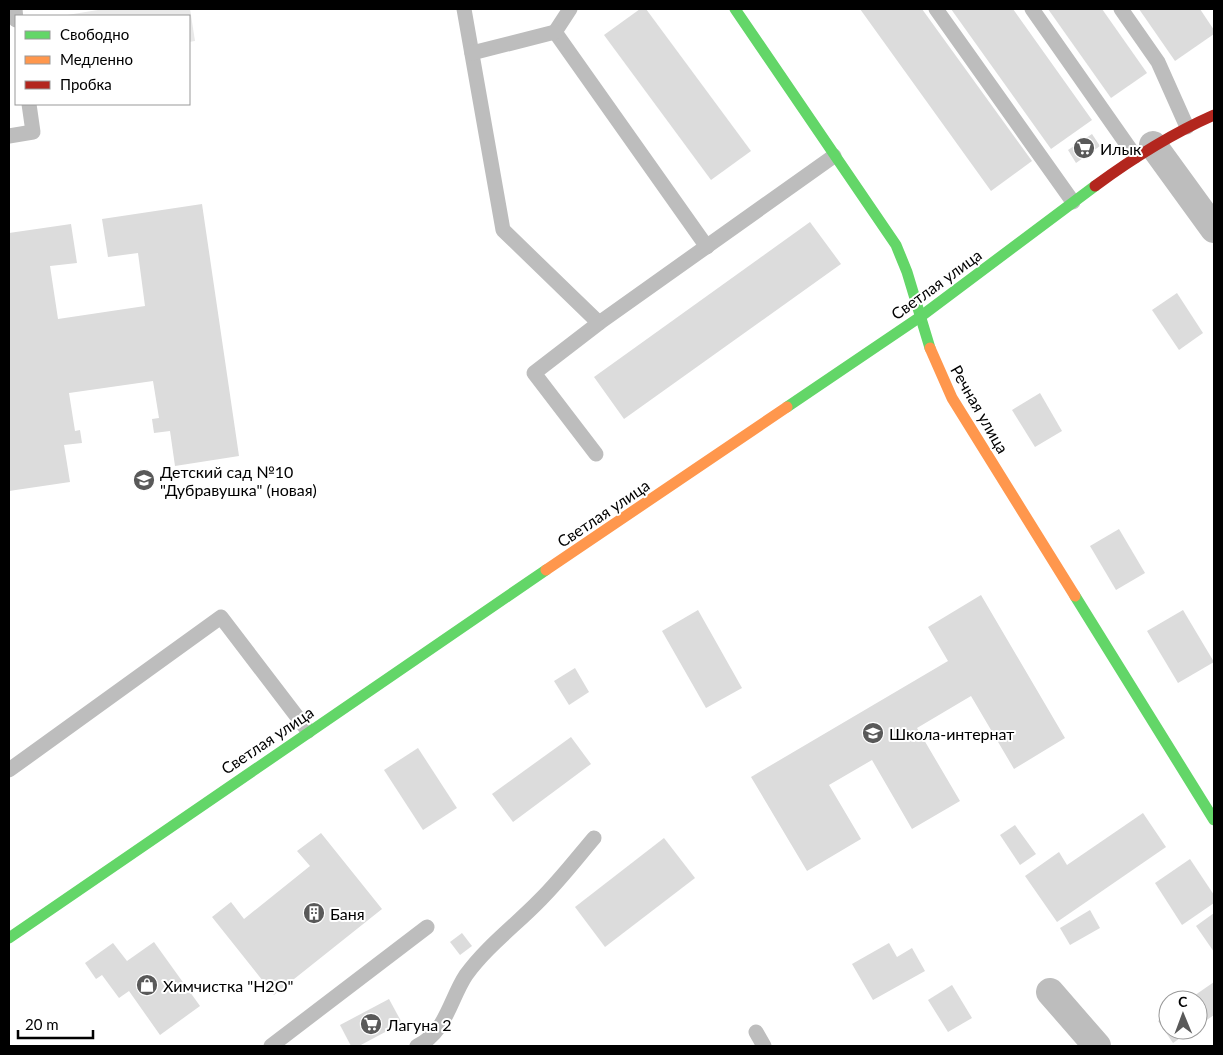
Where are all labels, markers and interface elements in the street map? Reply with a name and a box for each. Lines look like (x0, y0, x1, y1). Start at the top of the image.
legend (15, 15, 190, 105)
text: Свободно (60, 25, 129, 43)
text: Медленно (60, 50, 133, 68)
text: Пробка (60, 75, 112, 93)
supermarket icon: Илык (1072, 136, 1096, 160)
place label: Илык (1100, 139, 1142, 158)
street label: Светлая улица (887, 245, 985, 323)
street label: Речная улица (947, 362, 1013, 456)
place label: Детский сад №10 "Дубравушка" (новая) (160, 462, 317, 499)
school or university icon: Детский сад №10 "Дубравушка" (новая) (132, 468, 156, 492)
street label: Светлая улица (553, 475, 653, 551)
street label: Светлая улица (217, 702, 317, 778)
school or university icon: Школа-интернат (861, 721, 885, 745)
place label: Школа-интернат (889, 724, 1014, 743)
building icon: Баня (302, 901, 326, 925)
place label: Баня (330, 904, 365, 923)
shop icon: Химчистка "H2O" (135, 973, 159, 997)
place label: Химчистка "H2O" (163, 976, 293, 995)
north arrow (1158, 990, 1208, 1040)
text: С (1178, 993, 1188, 1010)
scale bar (18, 1008, 92, 1040)
supermarket icon: Лагуна 2 (359, 1012, 383, 1036)
text: 20 m (25, 1015, 59, 1033)
place label: Лагуна 2 (386, 1015, 452, 1034)

